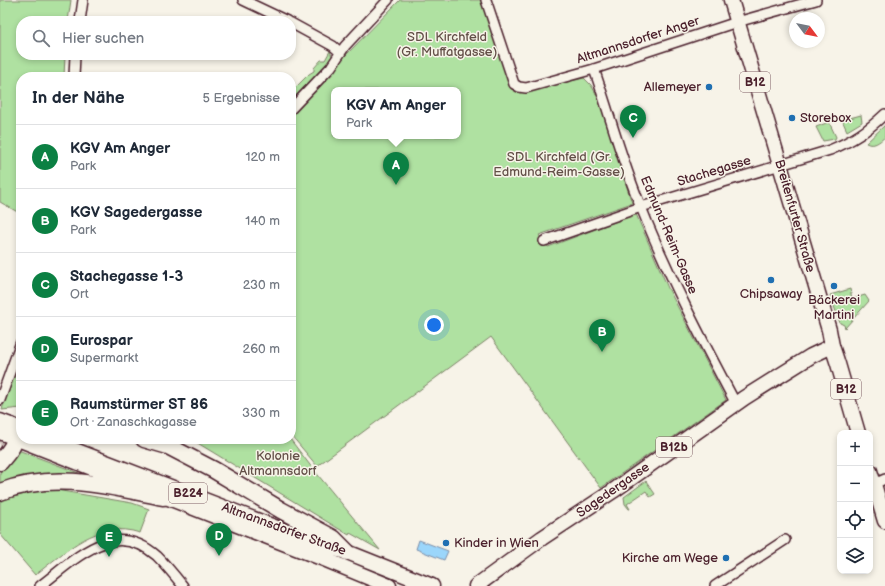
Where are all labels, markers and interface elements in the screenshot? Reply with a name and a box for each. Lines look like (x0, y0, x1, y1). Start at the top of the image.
street label: Altmannsdorfer Anger (575, 12, 702, 67)
north arrow (789, 12, 825, 48)
search box (16, 16, 296, 60)
icon: search (30, 27, 52, 49)
text: Hier suchen (62, 29, 144, 48)
park label: SDL Kirchfeld (Gr. Muffatgasse) (397, 29, 498, 60)
road number: B12 (740, 72, 770, 92)
place label: Allemeyer (644, 79, 701, 95)
marker: Allemeyer (704, 82, 714, 92)
popup (331, 87, 461, 139)
text: In der Nähe (32, 88, 125, 108)
text: 5 Ergebnisse (203, 90, 280, 106)
text: KGV Am Anger (346, 96, 446, 115)
pin: C (620, 105, 646, 138)
place label: Storebox (800, 110, 851, 126)
marker: Storebox (787, 113, 797, 123)
text: Park (346, 115, 372, 131)
text: KGV Am Anger (70, 139, 170, 158)
text: A (41, 149, 49, 165)
text: 120 m (245, 149, 280, 165)
park label: SDL Kirchfeld (Gr. Edmund-Reim-Gasse) (493, 149, 625, 180)
pin: A (383, 152, 409, 185)
street label: Stachegasse (675, 152, 753, 190)
text: Park (70, 158, 96, 174)
street label: Breitenfurter Straße (771, 158, 819, 275)
street label: Edmund-Reim-Gasse (637, 174, 701, 297)
text: KGV Sagedergasse (70, 203, 202, 222)
text: B (40, 213, 50, 229)
text: 140 m (245, 213, 280, 229)
text: Park (70, 222, 96, 238)
text: Stachegasse 1-3 (70, 267, 183, 286)
marker: Chipsaway (766, 275, 776, 285)
text: C (40, 277, 50, 293)
text: 230 m (243, 277, 280, 293)
marker: Bäckerei Martini (829, 281, 839, 291)
text: Ort (70, 286, 89, 302)
place label: Chipsaway (740, 286, 802, 302)
place label: Bäckerei Martini (808, 292, 860, 323)
your location (424, 315, 444, 335)
pin: B (589, 319, 615, 352)
text: Eurospar (70, 331, 133, 350)
text: D (40, 341, 50, 357)
text: 260 m (242, 341, 280, 357)
text: Supermarkt (70, 350, 139, 366)
road number: B12 (831, 379, 861, 399)
text: Raumstürmer ST 86 (70, 395, 208, 414)
text: E (41, 405, 49, 421)
text: 330 m (242, 405, 280, 421)
text: Ort · Zanaschkagasse (70, 414, 197, 430)
map controls (837, 430, 873, 574)
button: + (837, 430, 873, 466)
road number: B12b (656, 437, 692, 457)
park label: Kolonie Altmannsdorf (239, 448, 317, 479)
street label: Sagedergasse (573, 459, 653, 521)
button: − (837, 466, 873, 502)
road number: B224 (169, 483, 207, 503)
street label: Altmannsdorfer Straße (220, 499, 349, 559)
button: locate (837, 502, 873, 538)
pin: D (206, 523, 232, 556)
pin: E (96, 524, 122, 557)
place label: Kinder in Wien (454, 535, 539, 551)
marker: Kinder in Wien (441, 538, 451, 548)
button: layers (837, 538, 873, 574)
place label: Kirche am Wege (622, 550, 718, 566)
marker: Kirche am Wege (721, 553, 731, 563)

